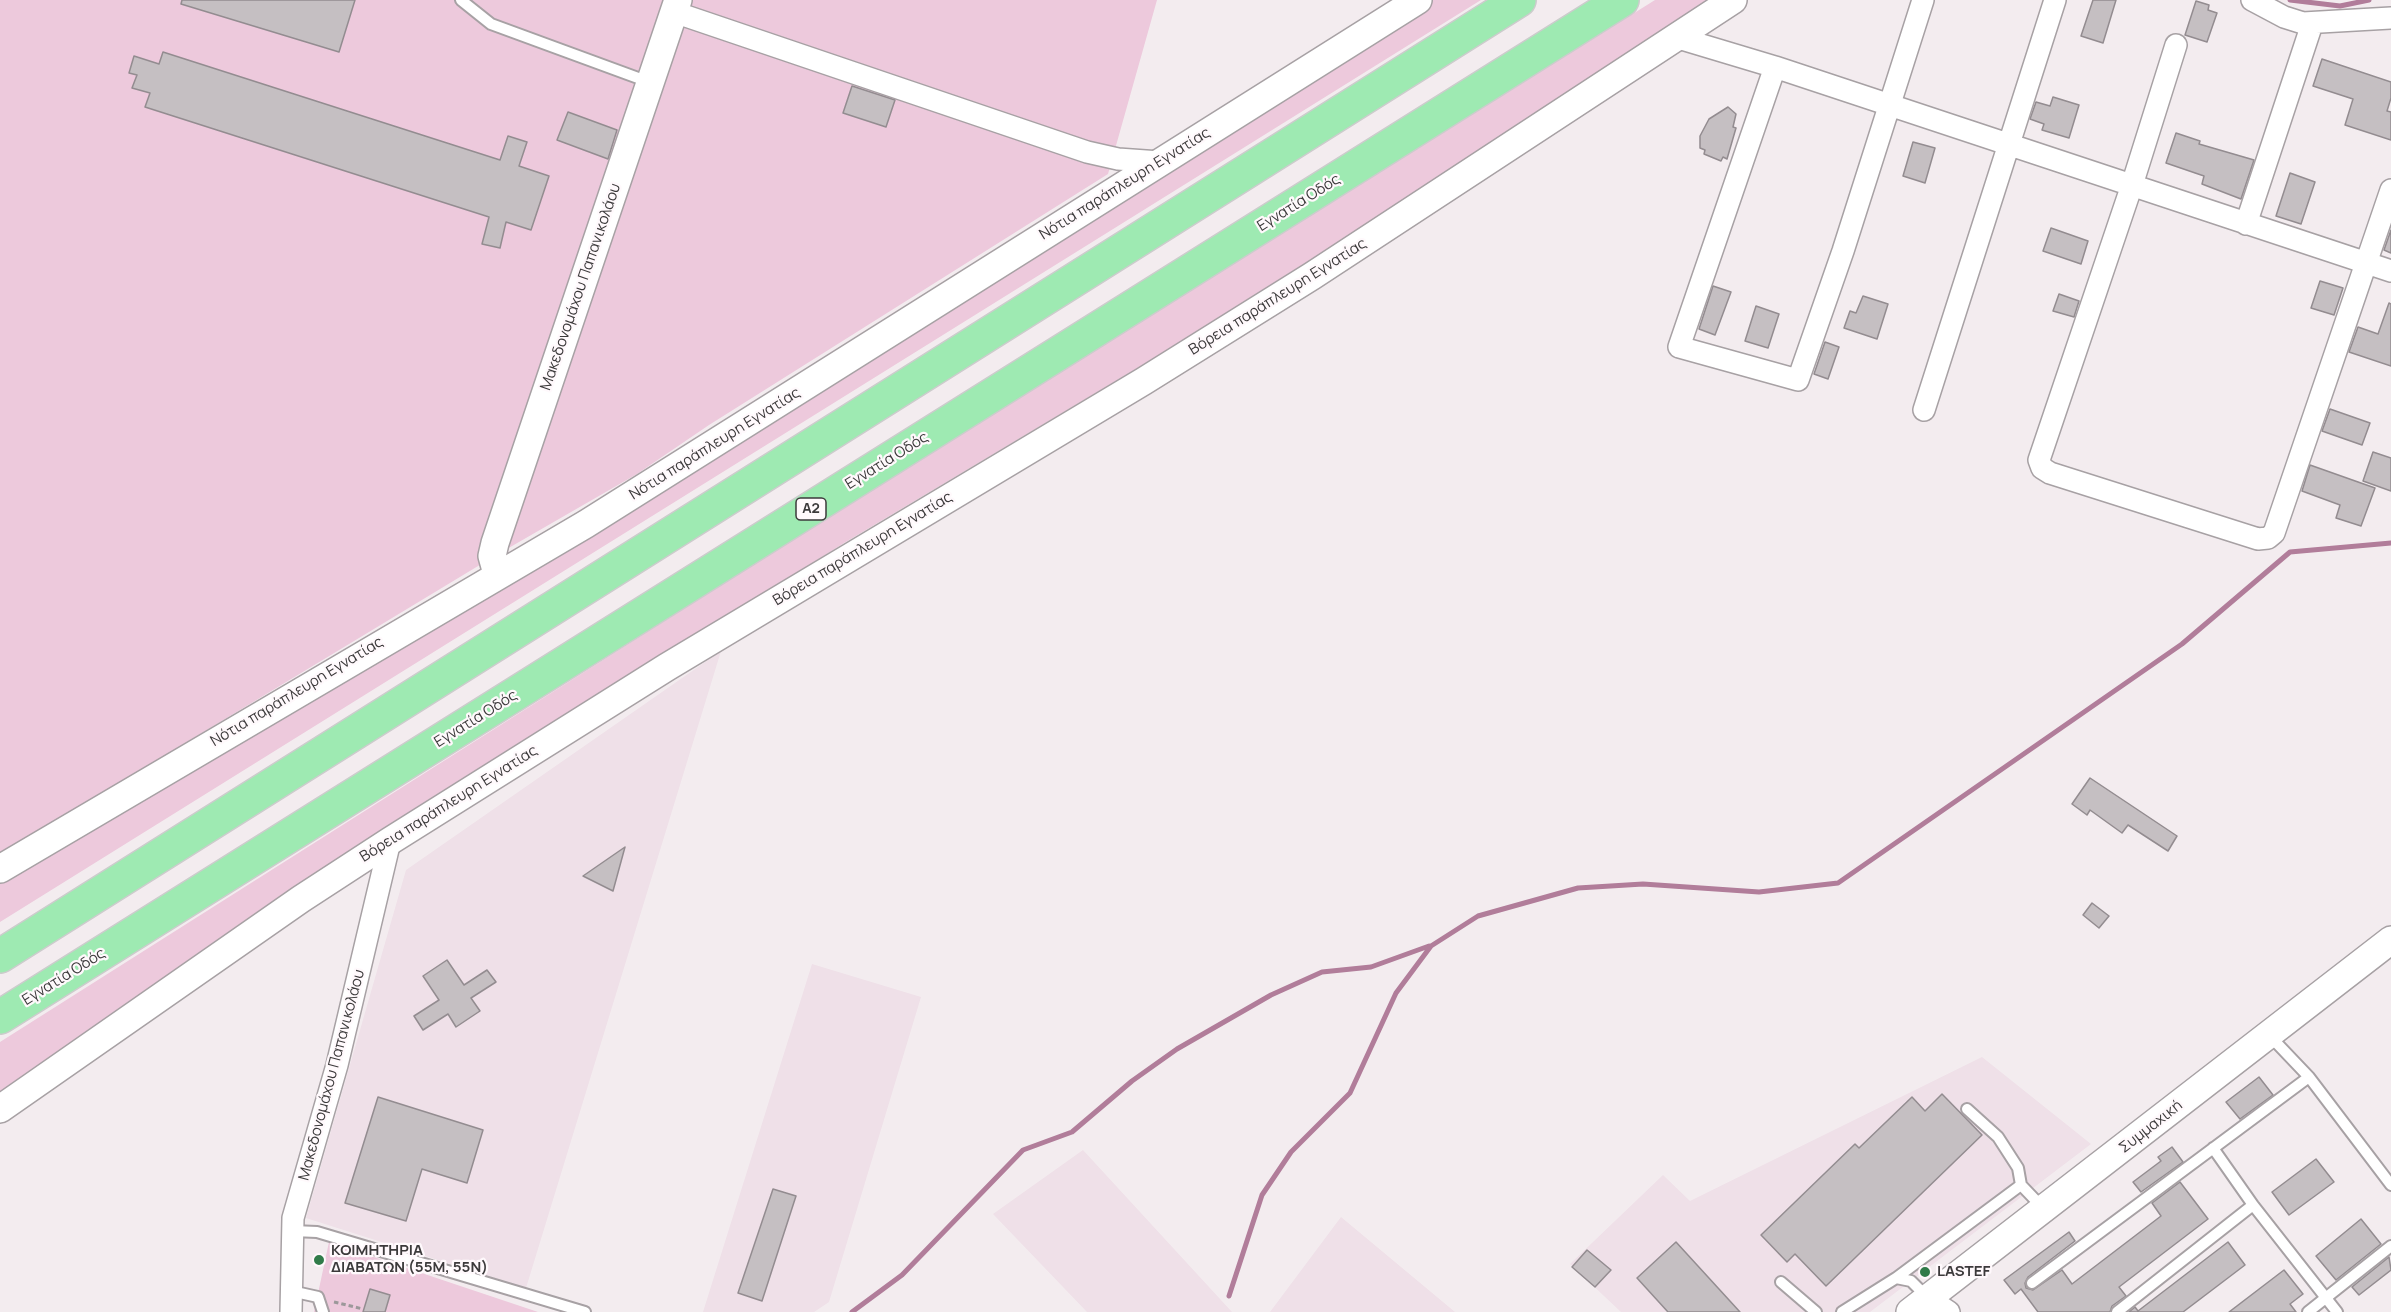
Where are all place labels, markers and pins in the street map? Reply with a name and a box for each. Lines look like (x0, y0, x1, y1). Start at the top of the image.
place label: ΚΟΙΜΗΤΗΡΙΑ ΔΙΑΒΑΤΩΝ (55Μ, 55Ν) (331, 1242, 488, 1277)
marker: ΚΟΙΜΗΤΗΡΙΑ ΔΙΑΒΑΤΩΝ (55Μ, 55Ν) (312, 1253, 326, 1267)
place label: LASTEF (1937, 1263, 1990, 1281)
marker: LASTEF (1918, 1265, 1932, 1279)

